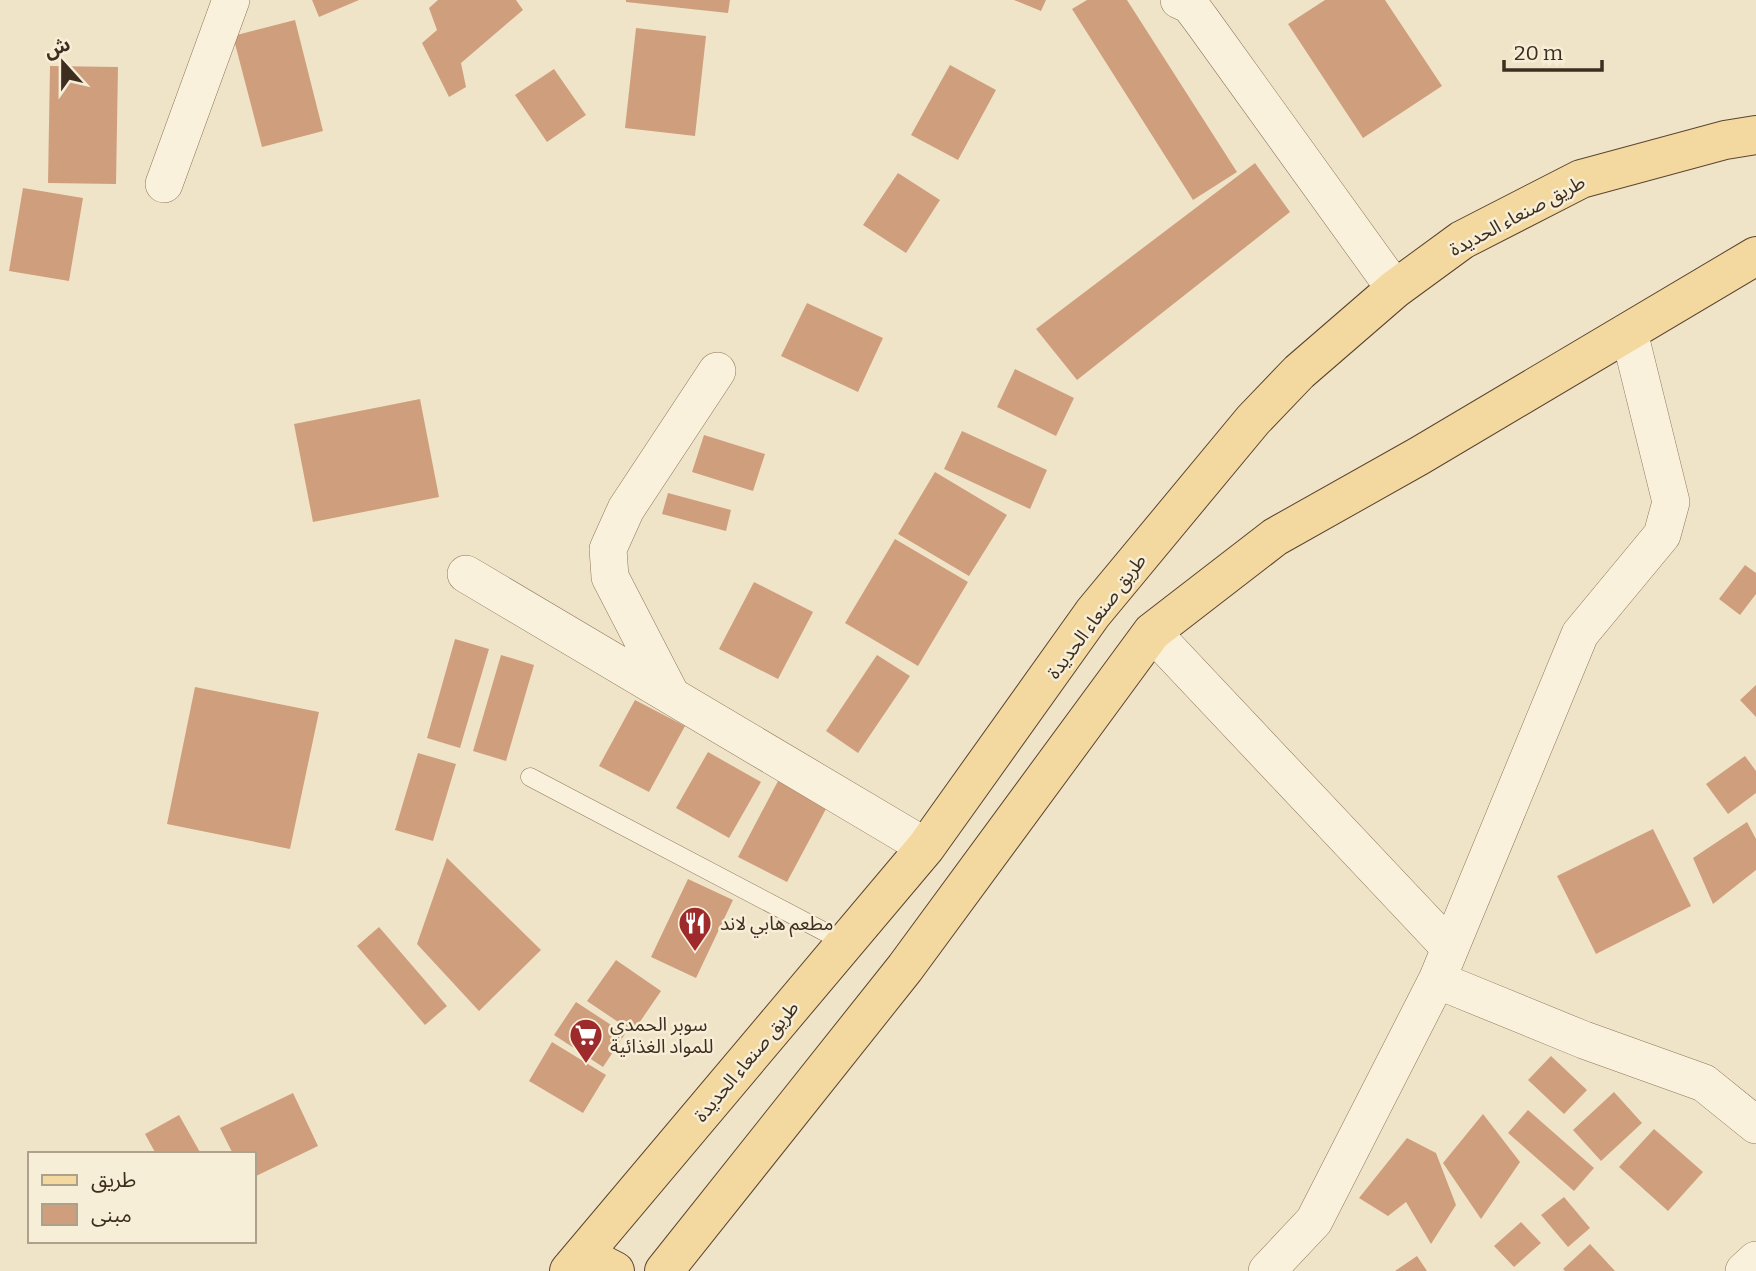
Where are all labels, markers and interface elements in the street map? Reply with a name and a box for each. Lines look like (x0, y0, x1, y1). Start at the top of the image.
north arrow (28, 28, 98, 98)
scale bar (1504, 28, 1602, 72)
text: ش (41, 32, 73, 63)
text: 20 m (1514, 40, 1563, 66)
street label: طريق صنعاء الحديدة (1445, 170, 1589, 261)
street label: طريق صنعاء الحديدة (1042, 549, 1151, 683)
restaurant icon: مطعم هابي لاند (676, 904, 714, 953)
place label: مطعم هابي لاند (720, 912, 833, 938)
street label: طريق صنعاء الحديدة (689, 996, 804, 1126)
place label: سوبر الحمدي للمواد الغذائية (610, 1013, 713, 1058)
supermarket icon: سوبر الحمدي للمواد الغذائية (567, 1016, 605, 1065)
legend (28, 1152, 256, 1243)
text: طريق (91, 1167, 136, 1193)
text: مبنى (91, 1202, 132, 1228)

